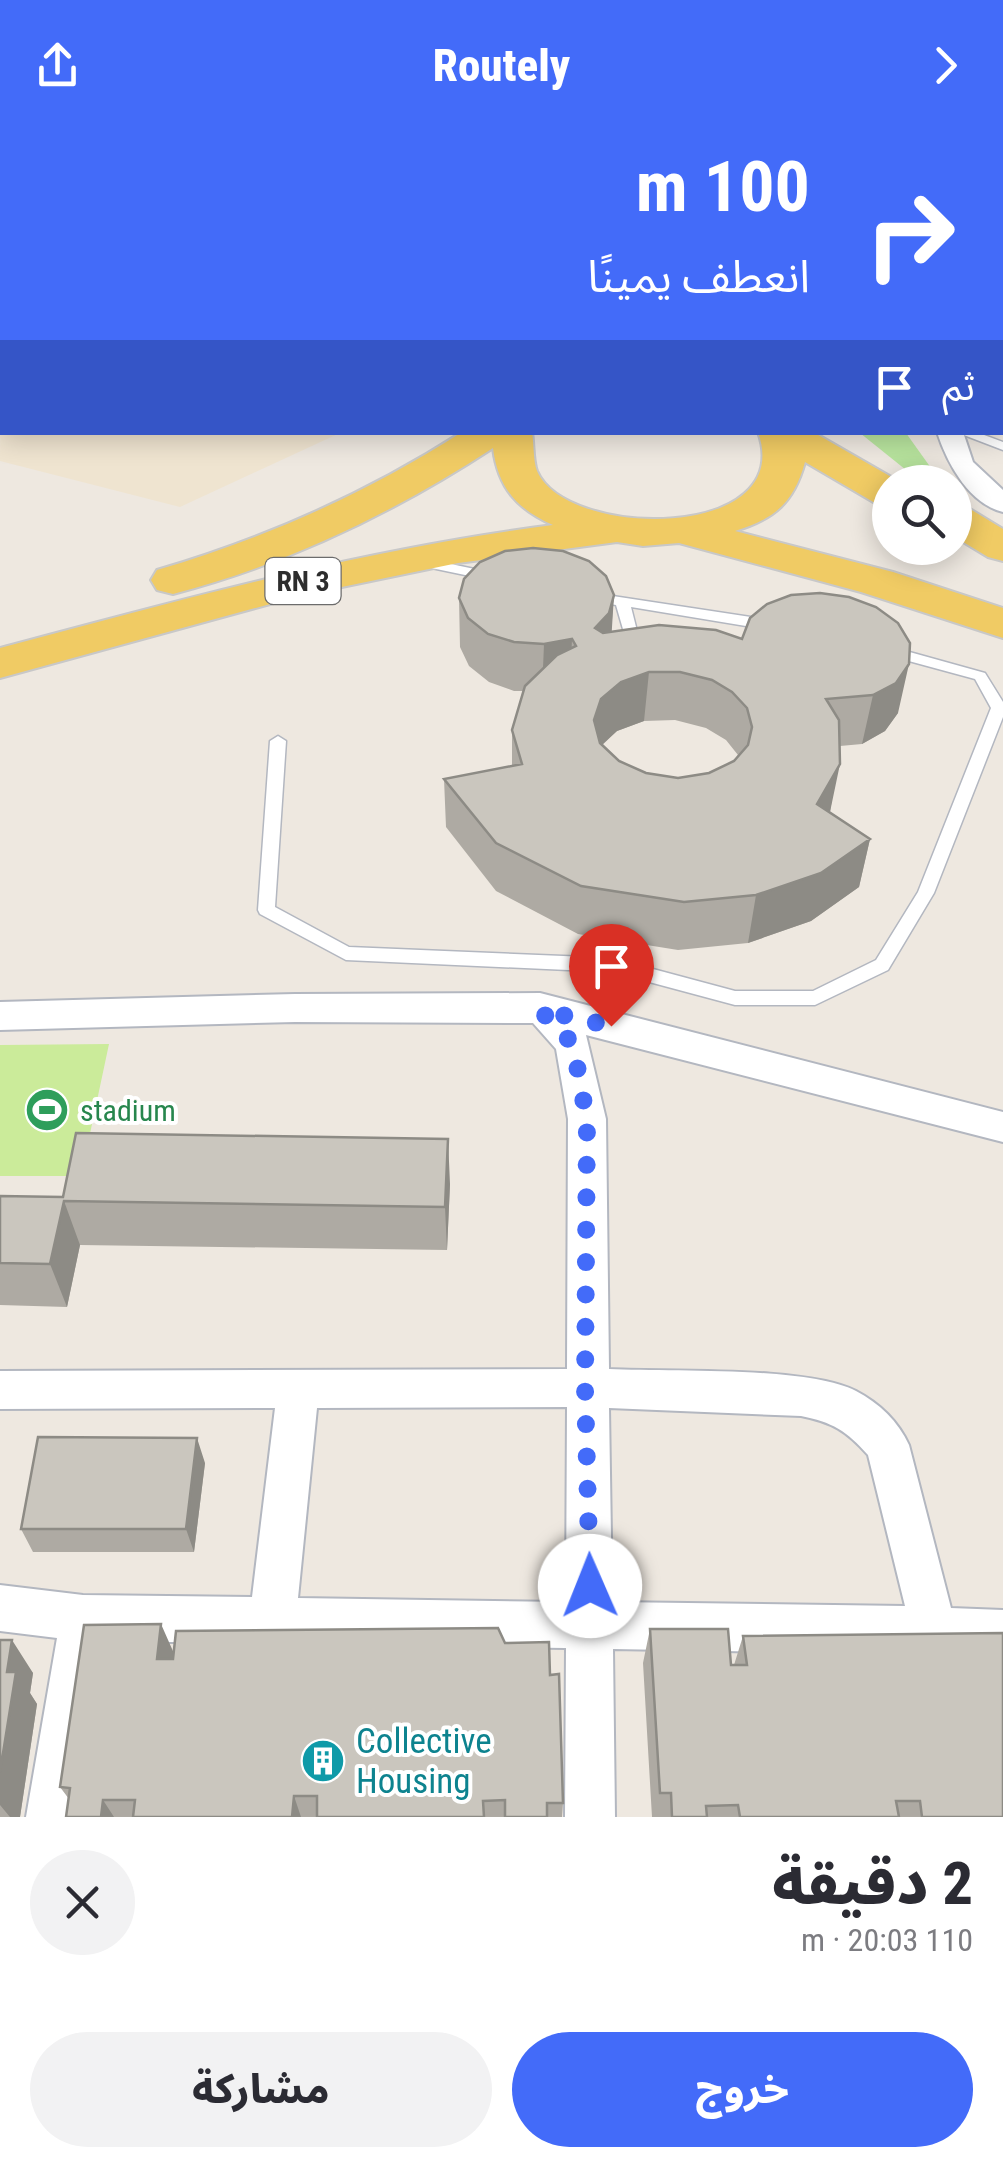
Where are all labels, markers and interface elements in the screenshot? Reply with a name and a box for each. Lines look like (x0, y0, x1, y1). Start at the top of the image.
icon: share (30, 38, 85, 93)
icon: forward (918, 38, 973, 93)
text: Routely (433, 39, 570, 92)
text: 100 m (636, 146, 810, 228)
icon: right (845, 170, 975, 300)
text: انعطف يمينًا (587, 250, 810, 303)
icon: arrive (867, 360, 922, 415)
text: ثم (942, 365, 975, 409)
map controls (872, 465, 972, 565)
button: search (872, 465, 972, 565)
road number: RN 3 (266, 558, 340, 604)
pin (569, 924, 654, 1027)
icon: arrive (584, 939, 639, 994)
sports icon: stadium (24, 1087, 70, 1133)
place label: stadium (80, 1093, 176, 1128)
position arrow (538, 1534, 642, 1638)
place label: Collective Housing (356, 1721, 492, 1802)
building icon: Collective Housing (300, 1738, 346, 1784)
text: 2 دقيقة (772, 1848, 973, 1919)
button: close (30, 1850, 135, 1955)
text: 110 m · 20:03 (801, 1921, 973, 1959)
button: مشاركة (30, 2032, 492, 2147)
button: خروج (512, 2032, 973, 2147)

